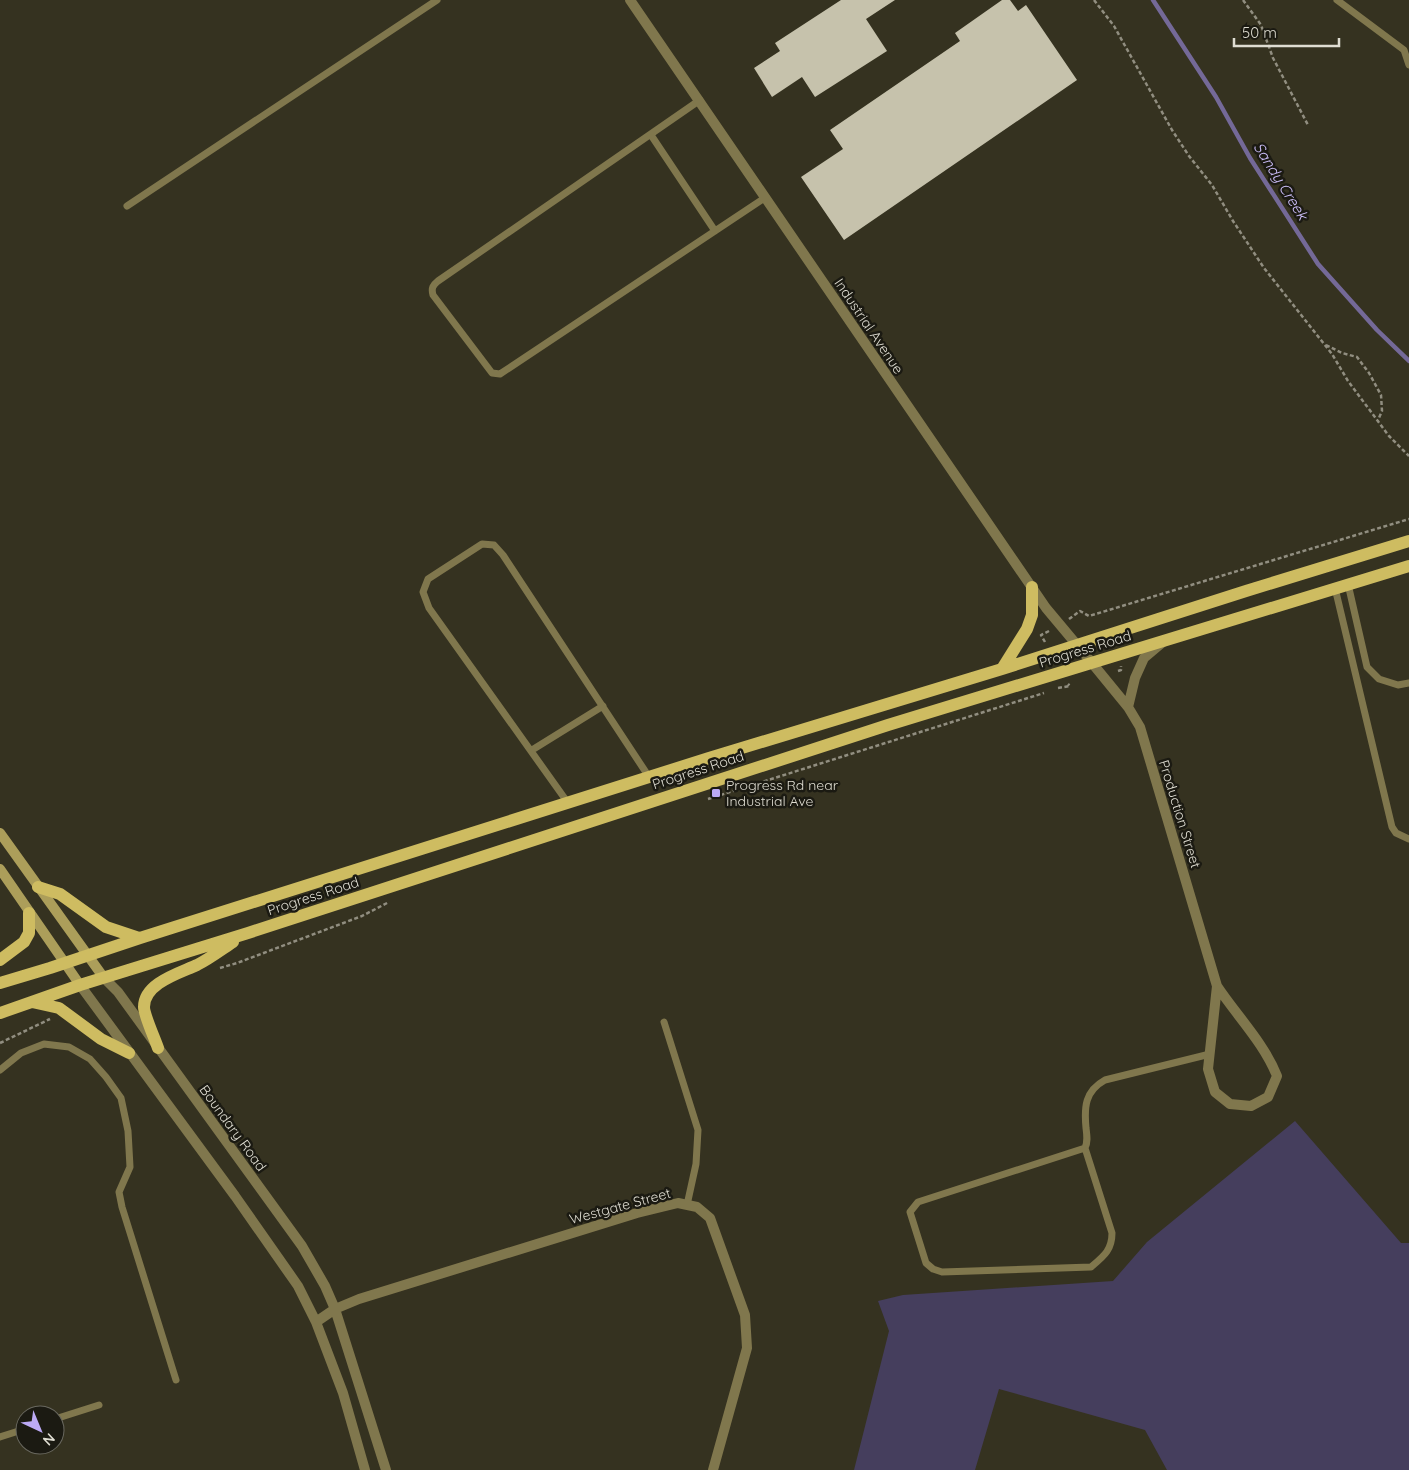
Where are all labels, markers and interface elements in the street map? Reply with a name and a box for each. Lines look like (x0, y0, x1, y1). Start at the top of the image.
scale bar (1234, 15, 1339, 47)
text: 50 m (1242, 23, 1277, 42)
water label: Sandy Creek (1250, 139, 1313, 225)
street label: Industrial Avenue (830, 275, 908, 377)
street label: Progress Road (1037, 626, 1133, 672)
street label: Progress Road (650, 747, 746, 793)
street label: Production Street (1155, 758, 1205, 871)
place label: Progress Rd near Industrial Ave (726, 776, 839, 810)
marker: Progress Rd near Industrial Ave (710, 787, 722, 799)
street label: Progress Road (265, 873, 361, 919)
street label: Boundary Road (196, 1081, 270, 1175)
street label: Westgate Street (567, 1184, 673, 1228)
north arrow (15, 1405, 65, 1455)
text: N (39, 1429, 59, 1449)

